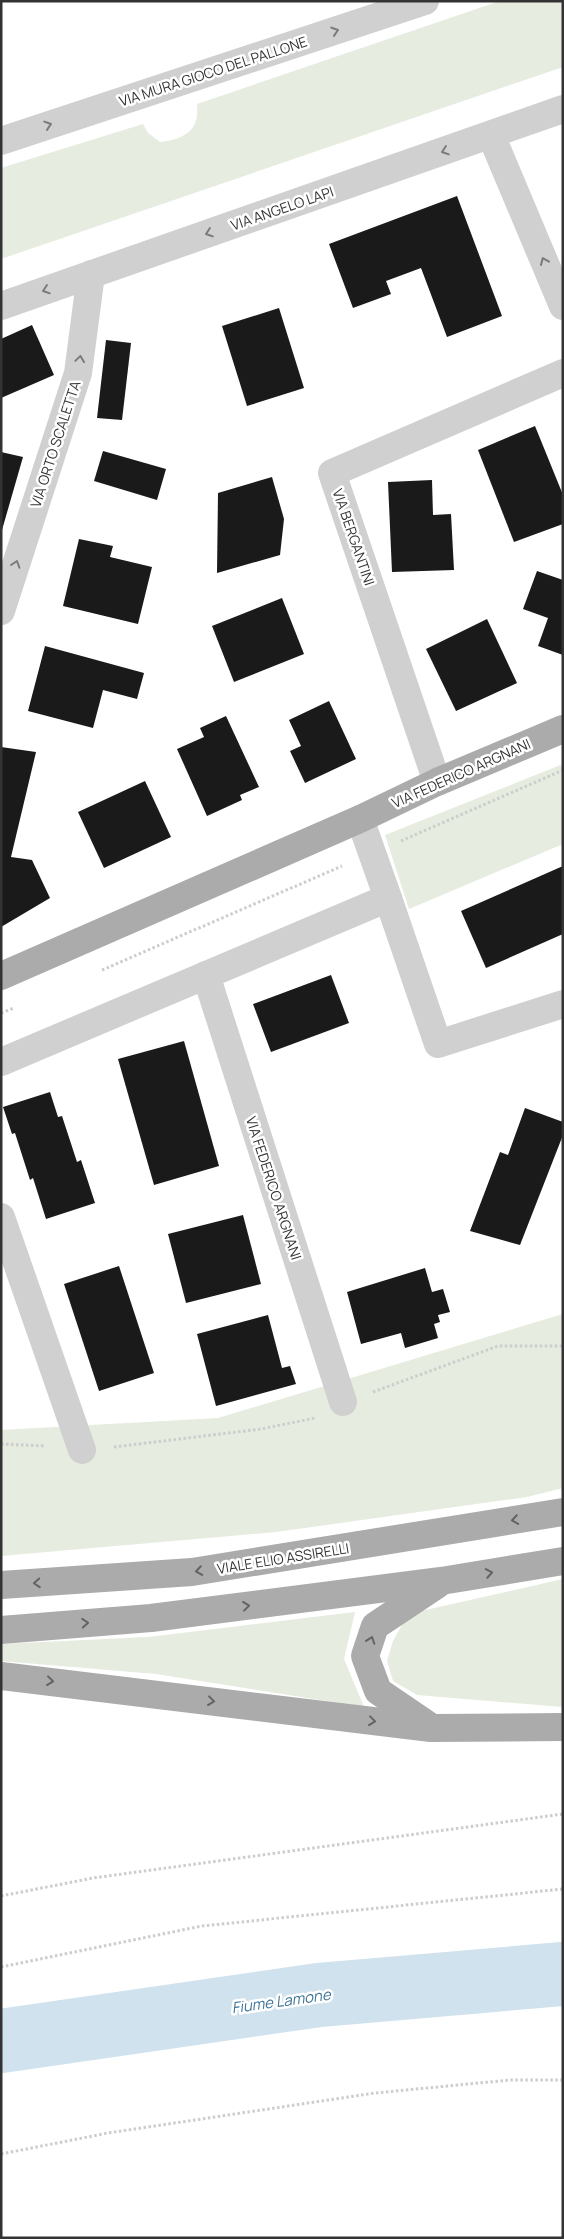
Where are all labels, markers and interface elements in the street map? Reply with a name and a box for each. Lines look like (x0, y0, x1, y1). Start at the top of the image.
one-way arrow (330, 27, 339, 37)
street label: VIA MURA GIOCO DEL PALLONE (117, 32, 309, 110)
one-way arrow (43, 121, 51, 131)
one-way arrow (441, 145, 450, 155)
street label: VIA ANGELO LAPI (228, 182, 336, 234)
one-way arrow (205, 228, 214, 238)
one-way arrow (540, 258, 550, 266)
one-way arrow (42, 284, 51, 294)
one-way arrow (74, 355, 85, 363)
street label: VIA ORTO SCALETTA (26, 378, 84, 510)
street label: VIA BERGANTINI (329, 486, 379, 588)
one-way arrow (11, 560, 21, 569)
street label: VIA FEDERICO ARGNANI (389, 734, 533, 812)
street label: VIA FEDERICO ARGNANI (242, 1114, 306, 1262)
one-way arrow (510, 1515, 519, 1525)
street label: VIALE ELIO ASSIRELLI (216, 1538, 350, 1578)
one-way arrow (194, 1565, 202, 1576)
one-way arrow (485, 1569, 493, 1579)
one-way arrow (33, 1577, 41, 1588)
one-way arrow (243, 1601, 251, 1612)
one-way arrow (81, 1618, 89, 1629)
one-way arrow (365, 1636, 375, 1644)
one-way arrow (46, 1675, 54, 1686)
one-way arrow (207, 1695, 215, 1706)
one-way arrow (369, 1715, 377, 1726)
water label: Fiume Lamone (230, 1984, 333, 2018)

